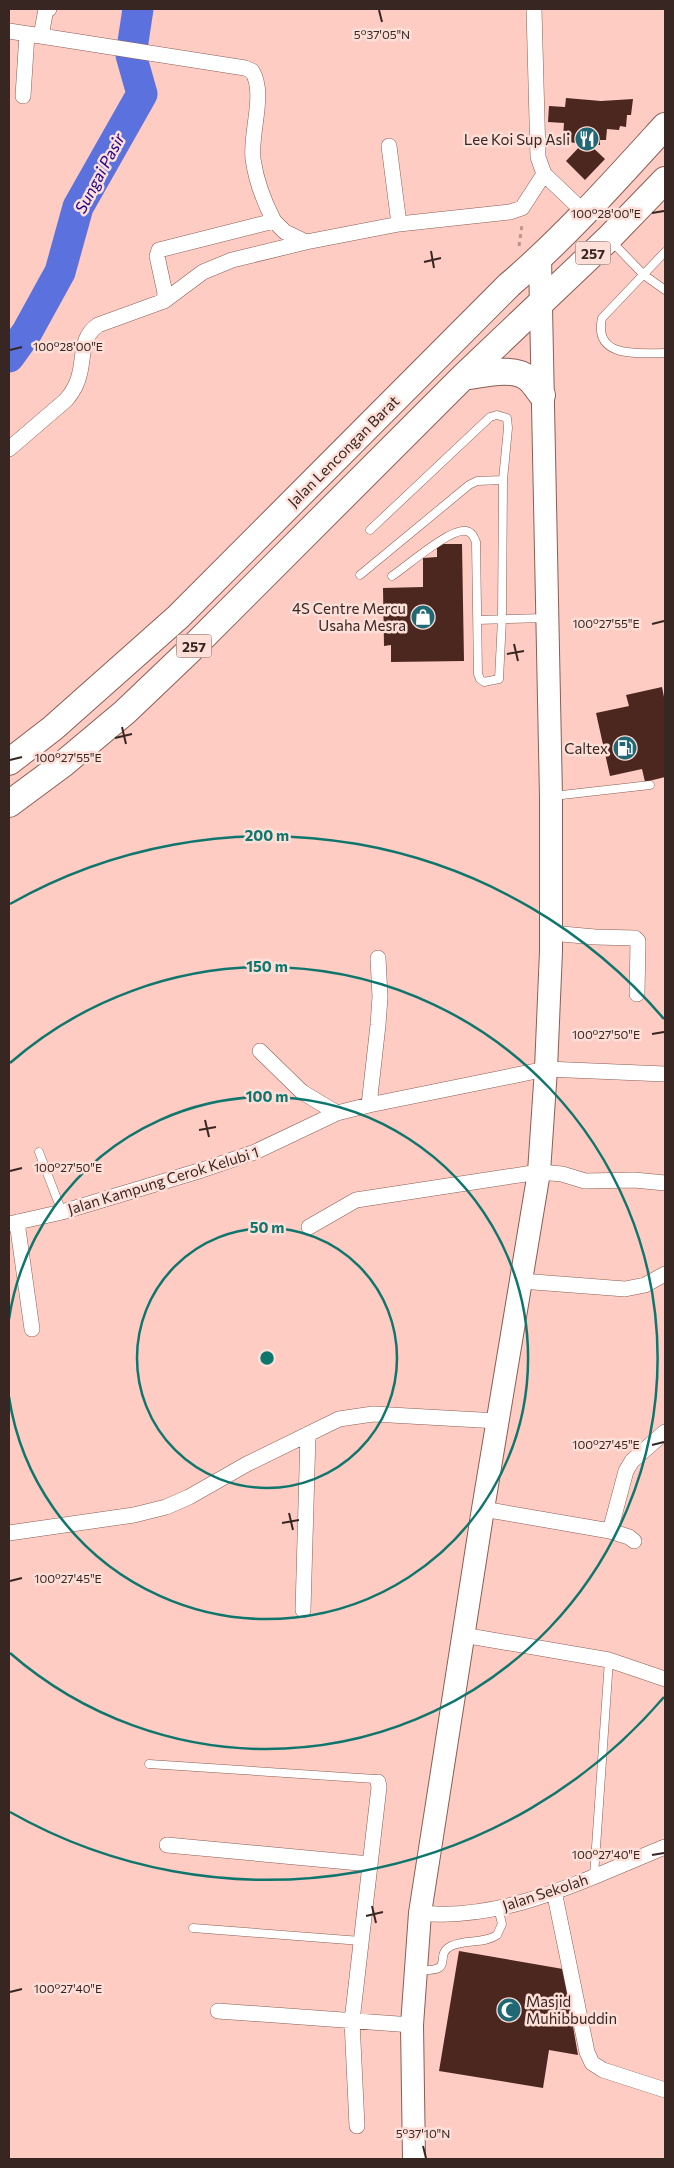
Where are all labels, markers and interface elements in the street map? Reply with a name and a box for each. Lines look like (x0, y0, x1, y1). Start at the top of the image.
text: 5°37'05"N (354, 27, 410, 41)
restaurant icon: Lee Koi Sup Asli (574, 126, 600, 152)
water label: Sungai Pasir (70, 129, 128, 216)
place label: Lee Koi Sup Asli (464, 130, 570, 148)
text: 100°28'00"E (571, 206, 641, 220)
road number: 257 (576, 242, 610, 264)
text: 100°28'00"E (33, 339, 103, 353)
street label: Jalan Lencongan Barat (284, 392, 402, 510)
place label: 4S Centre Mercu Usaha Mesra (292, 599, 406, 634)
shop icon: 4S Centre Mercu Usaha Mesra (410, 604, 436, 630)
text: 100°27'55"E (572, 616, 640, 630)
road number: 257 (176, 634, 212, 658)
fuel station icon: Caltex (612, 735, 638, 761)
place label: Caltex (564, 739, 608, 757)
text: 100°27'55"E (34, 750, 102, 764)
text: 200 m (245, 826, 289, 844)
text: 150 m (246, 957, 288, 975)
text: 100°27'50"E (572, 1027, 640, 1041)
text: 100 m (246, 1087, 288, 1105)
street label: Jalan Kampung Cerok Kelubi 1 (65, 1142, 261, 1218)
text: 100°27'50"E (34, 1160, 102, 1174)
text: 50 m (250, 1218, 284, 1236)
centre of rings (258, 1349, 276, 1367)
text: 100°27'45"E (572, 1437, 640, 1451)
text: 100°27'45"E (34, 1571, 102, 1585)
text: 100°27'40"E (572, 1847, 640, 1861)
street label: Jalan Sekolah (500, 1870, 590, 1914)
text: 100°27'40"E (34, 1981, 102, 1995)
place label: Masjid Muhibbuddin (526, 1992, 617, 2027)
mosque icon: Masjid Muhibbuddin (496, 1997, 522, 2023)
text: 5°37'10"N (396, 2126, 450, 2140)

